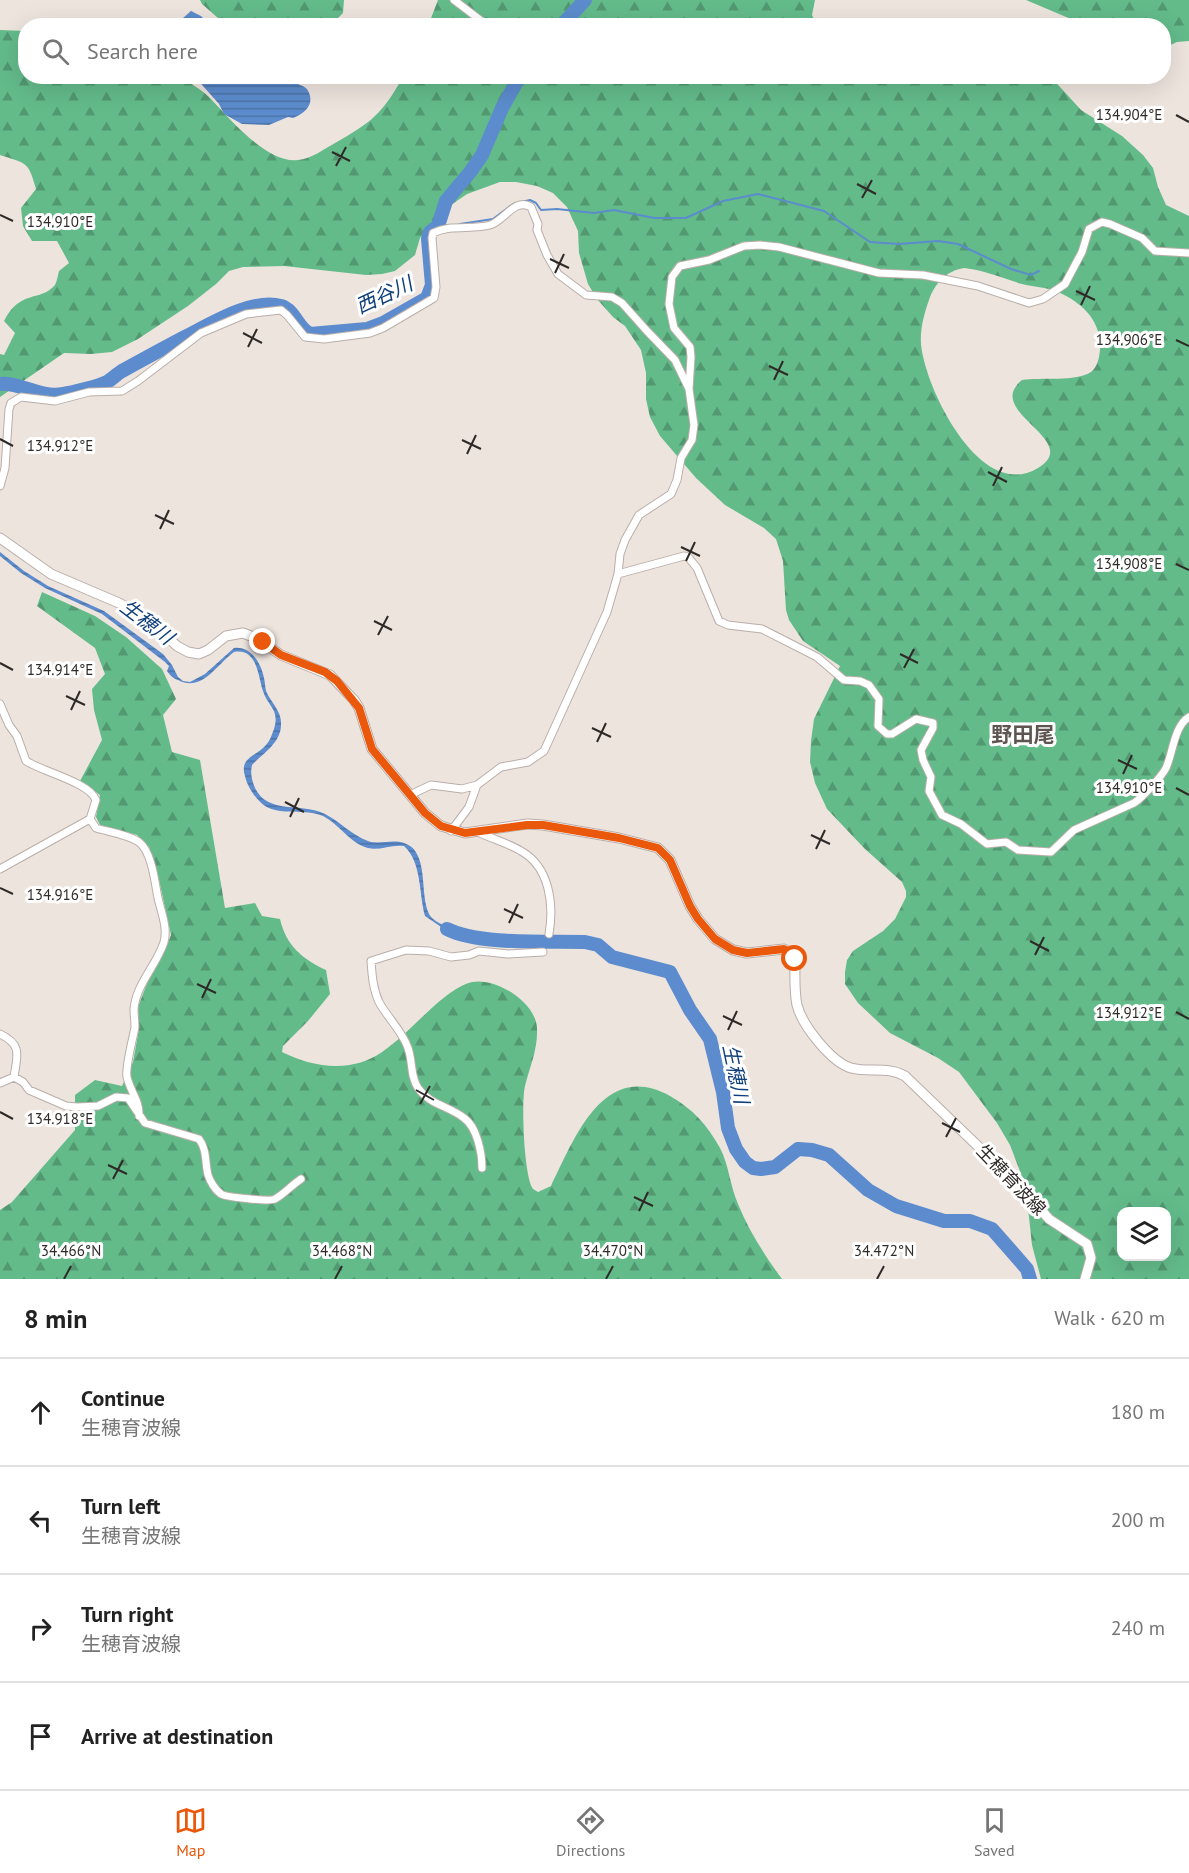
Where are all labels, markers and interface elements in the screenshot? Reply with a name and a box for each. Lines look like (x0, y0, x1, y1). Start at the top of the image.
search box (18, 18, 1171, 84)
icon: search (39, 35, 72, 68)
text: Search here (87, 37, 198, 65)
text: 134.904°E (1096, 105, 1162, 124)
text: 134.910°E (27, 212, 93, 231)
water label: 西谷川 (351, 270, 418, 319)
text: 134.906°E (1096, 330, 1162, 349)
text: 134.912°E (27, 436, 93, 455)
text: 134.908°E (1096, 554, 1162, 573)
water label: 生穂川 (115, 594, 180, 652)
route end (249, 628, 275, 654)
text: 134.914°E (27, 660, 93, 679)
district label: 野田尾 (992, 721, 1055, 748)
text: 134.910°E (1096, 778, 1162, 797)
text: 134.916°E (27, 885, 93, 904)
route start (781, 945, 807, 971)
text: 134.912°E (1096, 1003, 1162, 1022)
water label: 生穂川 (717, 1042, 755, 1108)
text: 134.918°E (27, 1109, 93, 1128)
street label: 生穂育波線 (972, 1139, 1051, 1220)
map controls (1117, 1207, 1171, 1261)
button: layers (1117, 1207, 1171, 1261)
text: 34.466°N (41, 1241, 101, 1260)
text: 34.468°N (312, 1241, 372, 1260)
text: 34.470°N (583, 1241, 643, 1260)
text: 34.472°N (854, 1241, 914, 1260)
text: 8 min (24, 1302, 87, 1335)
text: Walk · 620 m (1054, 1305, 1165, 1331)
text: Continue (81, 1384, 165, 1412)
icon: ahead (24, 1396, 57, 1429)
text: 180 m (1111, 1399, 1165, 1425)
text: 生穂育波線 (81, 1415, 181, 1441)
text: Turn left (81, 1492, 161, 1520)
icon: left (24, 1504, 57, 1537)
text: 200 m (1111, 1507, 1165, 1533)
text: 生穂育波線 (81, 1523, 181, 1549)
text: Turn right (81, 1600, 173, 1628)
icon: right (24, 1612, 57, 1645)
text: 240 m (1111, 1615, 1165, 1641)
text: 生穂育波線 (81, 1631, 181, 1657)
icon: arrive (24, 1720, 57, 1753)
text: Arrive at destination (81, 1722, 273, 1750)
tab: Map (174, 1804, 207, 1860)
tab: Directions (556, 1804, 625, 1860)
tab: Saved (974, 1804, 1015, 1860)

